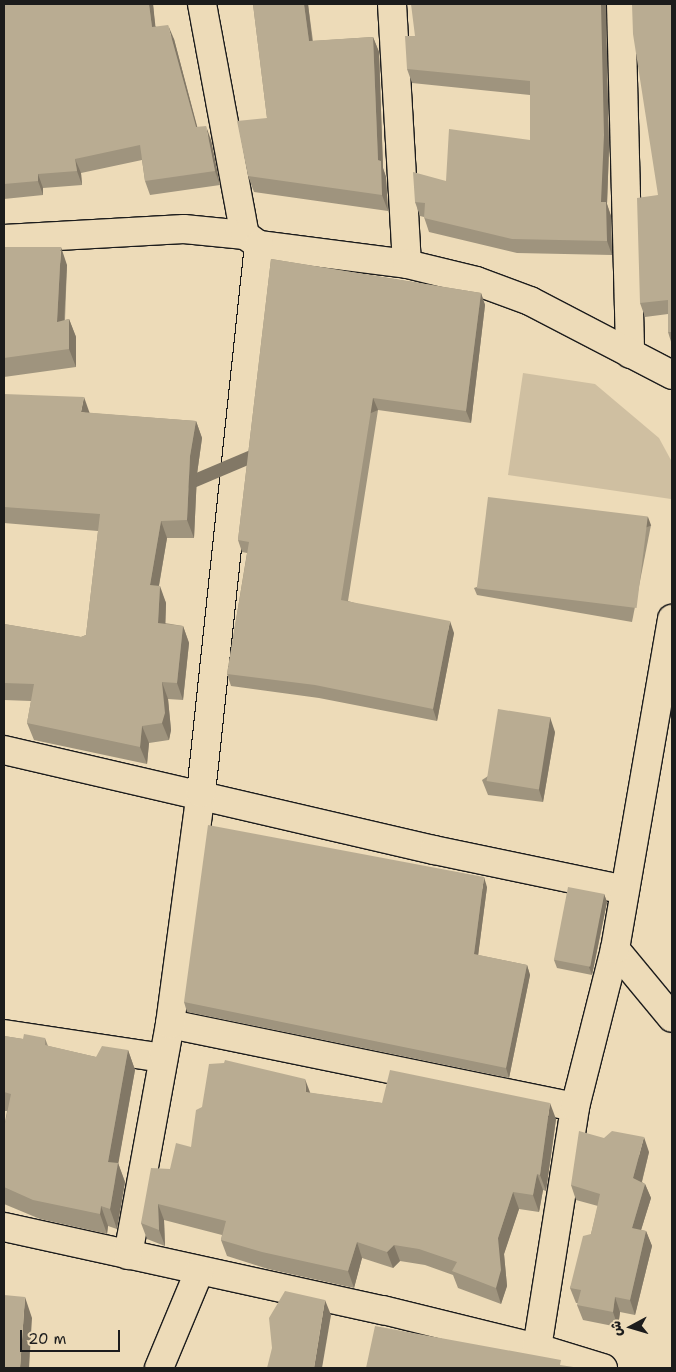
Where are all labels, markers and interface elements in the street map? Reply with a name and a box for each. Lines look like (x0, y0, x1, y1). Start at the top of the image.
north arrow (606, 1302, 656, 1352)
scale bar (22, 1320, 122, 1352)
text: ش (606, 1320, 626, 1337)
text: 20 m (28, 1329, 67, 1349)

